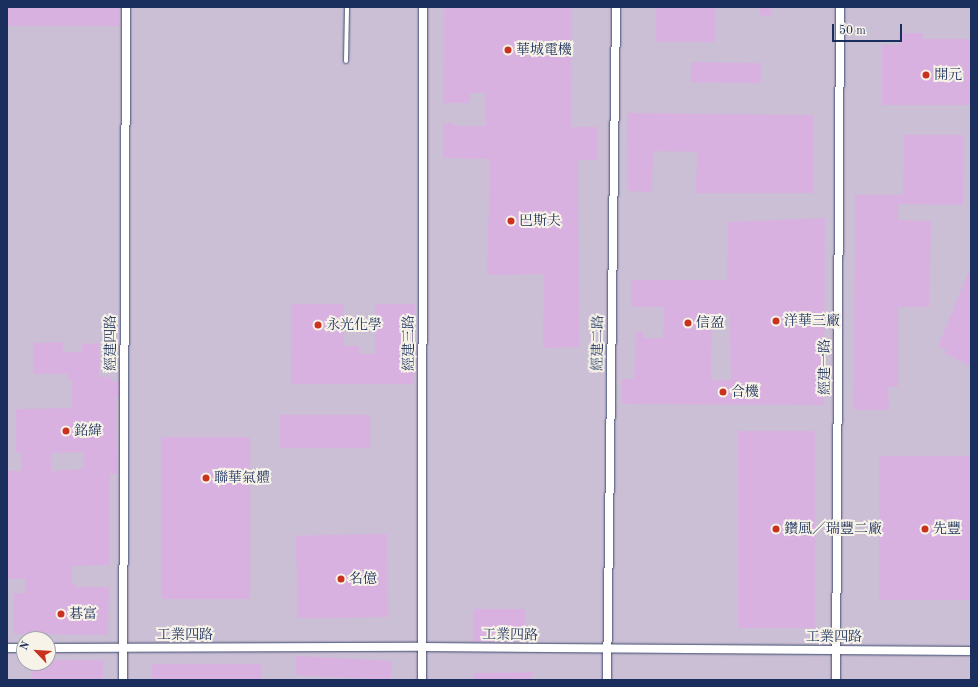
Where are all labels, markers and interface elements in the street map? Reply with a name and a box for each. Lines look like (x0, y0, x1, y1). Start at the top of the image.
scale bar (834, 16, 904, 42)
text: 50 m (839, 25, 866, 37)
place label: 華城電機 (516, 42, 572, 58)
marker: 華城電機 (503, 45, 513, 55)
place label: 開元 (934, 67, 962, 83)
marker: 開元 (921, 70, 931, 80)
place label: 巴斯夫 (519, 213, 561, 229)
marker: 巴斯夫 (506, 216, 516, 226)
place label: 洋華三廠 (784, 313, 840, 329)
street label: 經建四路 (103, 315, 119, 371)
street label: 經建三路 (401, 315, 417, 371)
street label: 經建二路 (589, 315, 607, 371)
place label: 信盈 (696, 315, 724, 331)
marker: 洋華三廠 (771, 316, 781, 326)
place label: 永光化學 (326, 317, 382, 333)
marker: 信盈 (683, 318, 693, 328)
marker: 永光化學 (313, 320, 323, 330)
street label: 經建一路 (817, 339, 833, 395)
place label: 合機 (731, 384, 759, 400)
marker: 合機 (718, 387, 728, 397)
place label: 銘緯 (74, 423, 102, 439)
marker: 銘緯 (61, 426, 71, 436)
place label: 聯華氣體 (214, 470, 270, 486)
marker: 聯華氣體 (201, 473, 211, 483)
place label: 鑽風／瑞豐二廠 (784, 521, 882, 537)
place label: 先豐 (933, 521, 961, 537)
marker: 鑽風／瑞豐二廠 (771, 524, 781, 534)
marker: 先豐 (920, 524, 930, 534)
place label: 名億 (349, 571, 377, 587)
marker: 名億 (336, 574, 346, 584)
place label: 碁富 (69, 606, 97, 622)
marker: 碁富 (56, 609, 66, 619)
street label: 工業四路 (482, 626, 538, 644)
street label: 工業四路 (157, 627, 213, 643)
street label: 工業四路 (806, 629, 862, 645)
north arrow (16, 631, 56, 671)
text: N (19, 640, 32, 652)

